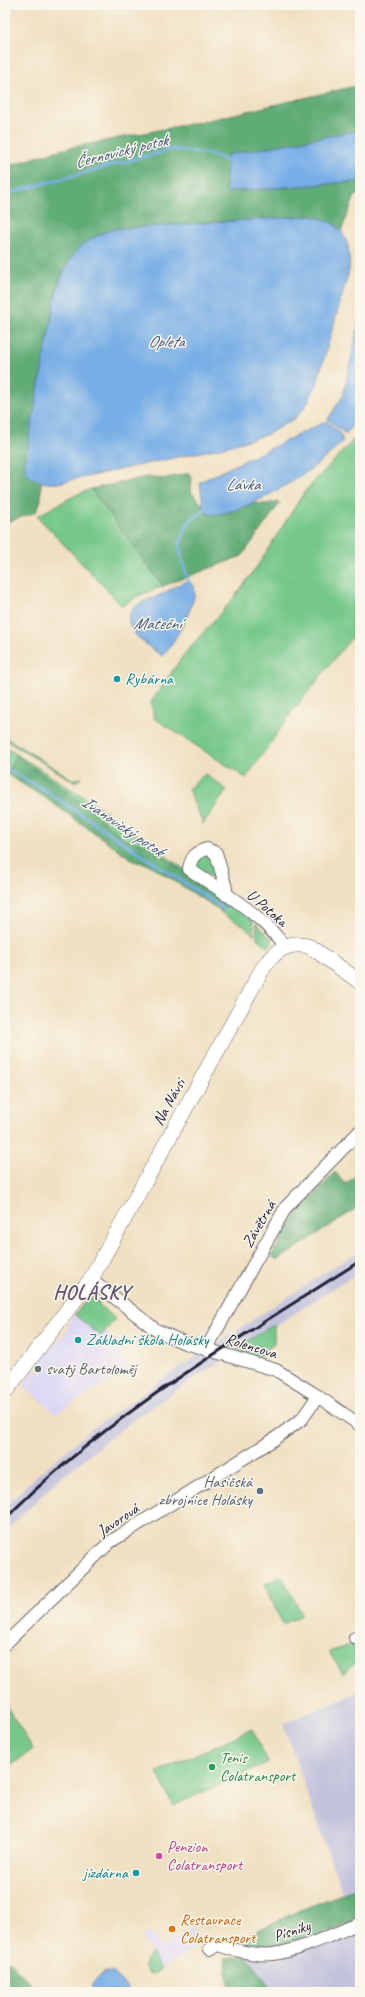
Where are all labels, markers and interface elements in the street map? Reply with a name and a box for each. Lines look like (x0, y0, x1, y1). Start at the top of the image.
water label: Černovický potok (73, 128, 173, 173)
water label: Opleta (148, 331, 186, 352)
water label: Lávka (226, 474, 262, 495)
water label: Mateční (133, 613, 187, 634)
place label: Rybárna (125, 669, 174, 689)
marker: Rybárna (112, 674, 122, 684)
water label: Ivanovický potok (78, 791, 171, 863)
street label: U Potoka (243, 885, 293, 932)
street label: Na Návsi (148, 1073, 191, 1129)
street label: Závětrná (238, 1195, 281, 1251)
district label: HOLÁSKY (53, 1280, 134, 1305)
street label: Rolencova (223, 1329, 280, 1364)
place label: Základní škola Holásky (86, 1330, 210, 1350)
marker: Základní škola Holásky (73, 1335, 83, 1345)
place label: svatý Bartoloměj (46, 1359, 138, 1379)
marker: svatý Bartoloměj (33, 1364, 43, 1374)
place label: Hasičská zbrojnice Holásky (159, 1472, 254, 1510)
marker: Hasičská zbrojnice Holásky (255, 1486, 265, 1496)
street label: Javorová (92, 1498, 144, 1542)
place label: Tenis Colatransport (220, 1748, 297, 1786)
marker: Tenis Colatransport (207, 1762, 217, 1772)
place label: Penzion Colatransport (167, 1837, 244, 1875)
marker: Penzion Colatransport (154, 1851, 164, 1861)
place label: jízdárna (81, 1863, 129, 1883)
marker: jízdárna (131, 1868, 141, 1878)
place label: Restaurace Colatransport (180, 1910, 257, 1948)
street label: Písníky (271, 1915, 314, 1946)
marker: Restaurace Colatransport (167, 1924, 177, 1934)

